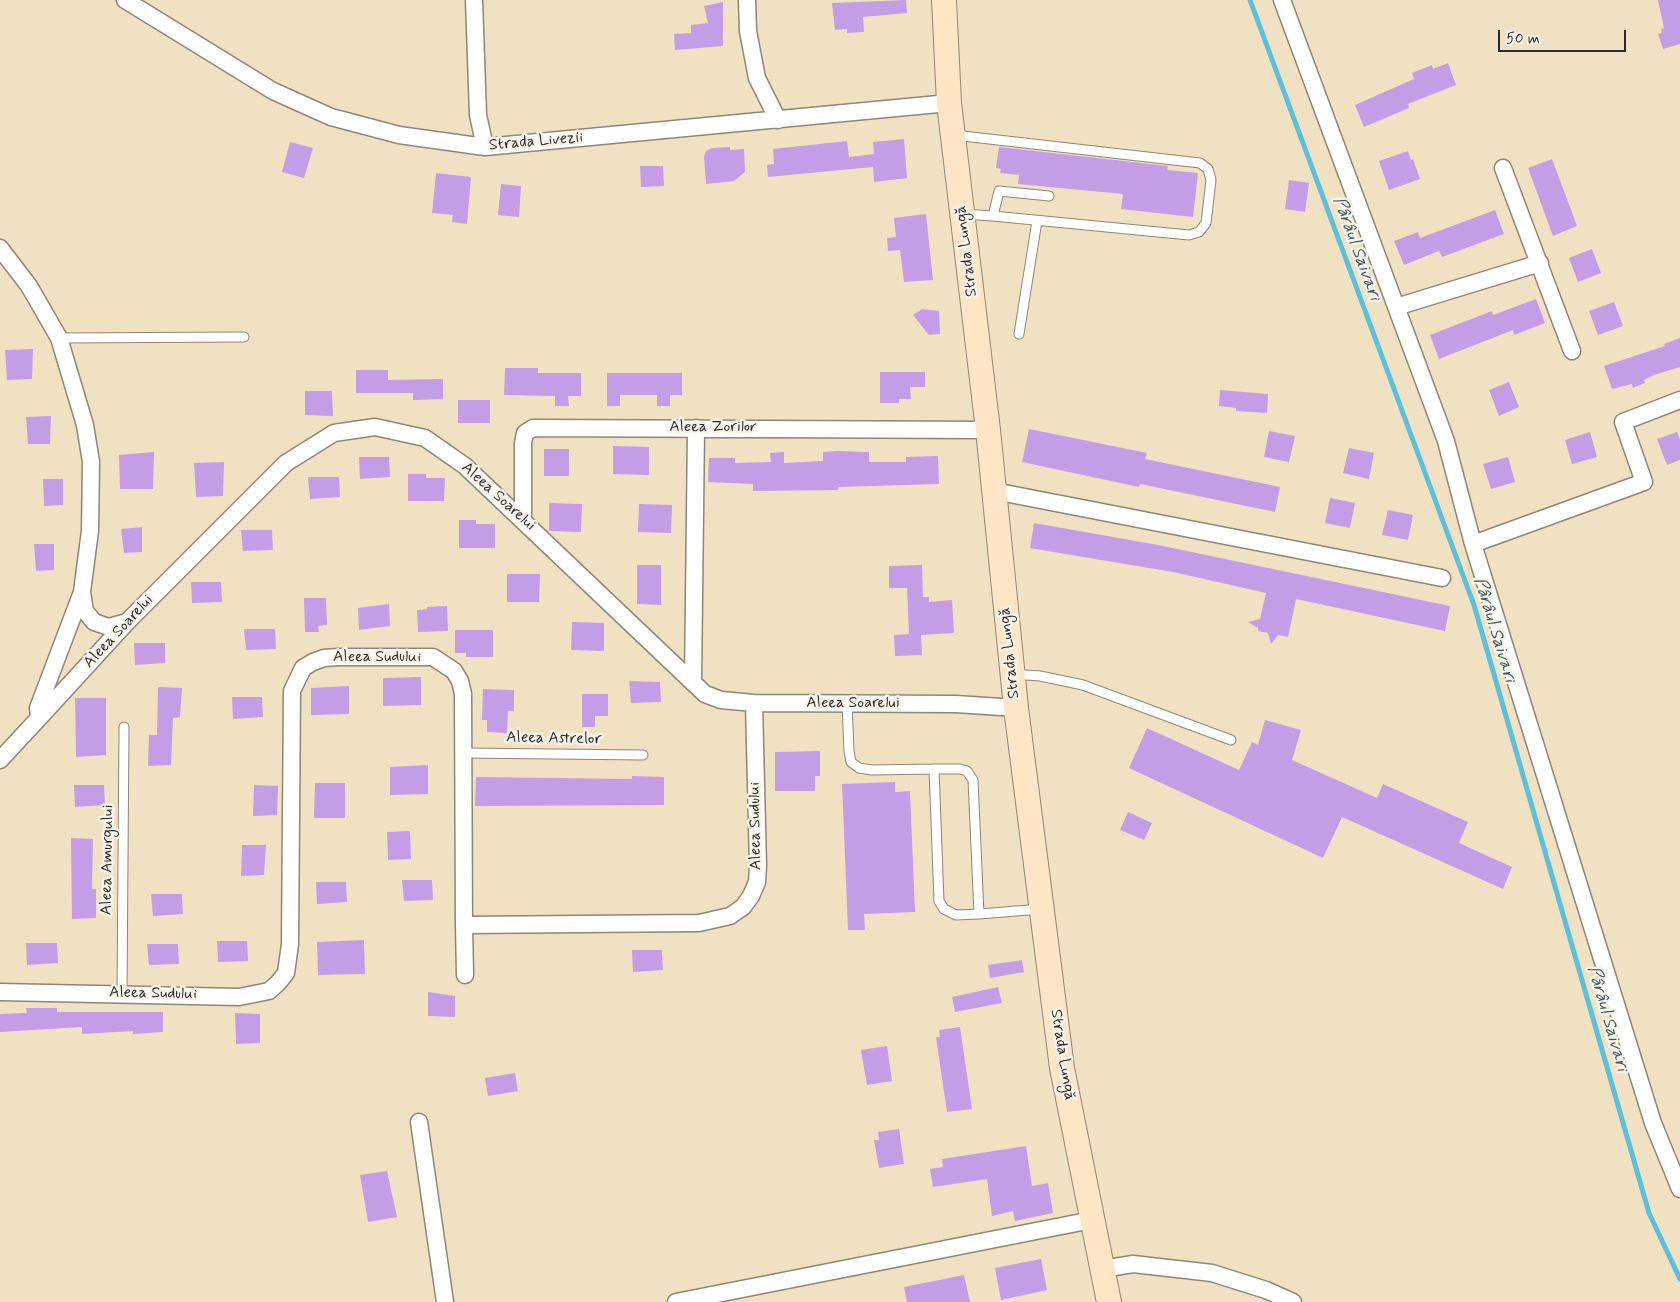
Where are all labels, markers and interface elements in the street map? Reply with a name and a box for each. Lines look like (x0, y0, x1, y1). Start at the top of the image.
scale bar (1500, 20, 1628, 52)
text: 50 m (1506, 29, 1540, 49)
street label: Strada Livezii (488, 128, 584, 156)
water label: Pârâul Saivari (1327, 194, 1385, 304)
street label: Strada Lungă (952, 204, 982, 298)
street label: Aleea Zorilor (669, 418, 757, 438)
street label: Aleea Soarelui (457, 459, 539, 535)
water label: Pârâul Saivari (1468, 575, 1520, 685)
street label: Aleea Soarelui (80, 591, 158, 673)
street label: Strada Lungă (996, 606, 1024, 700)
street label: Aleea Sudului (333, 648, 421, 668)
street label: Aleea Soarelui (806, 694, 900, 714)
street label: Aleea Astrelor (506, 729, 602, 749)
street label: Aleea Sudului (746, 782, 766, 870)
street label: Aleea Amurgului (97, 805, 119, 915)
water label: Pârâul Saivari (1582, 964, 1632, 1074)
street label: Aleea Sudului (109, 984, 197, 1004)
street label: Strada Lungă (1045, 1008, 1079, 1102)

